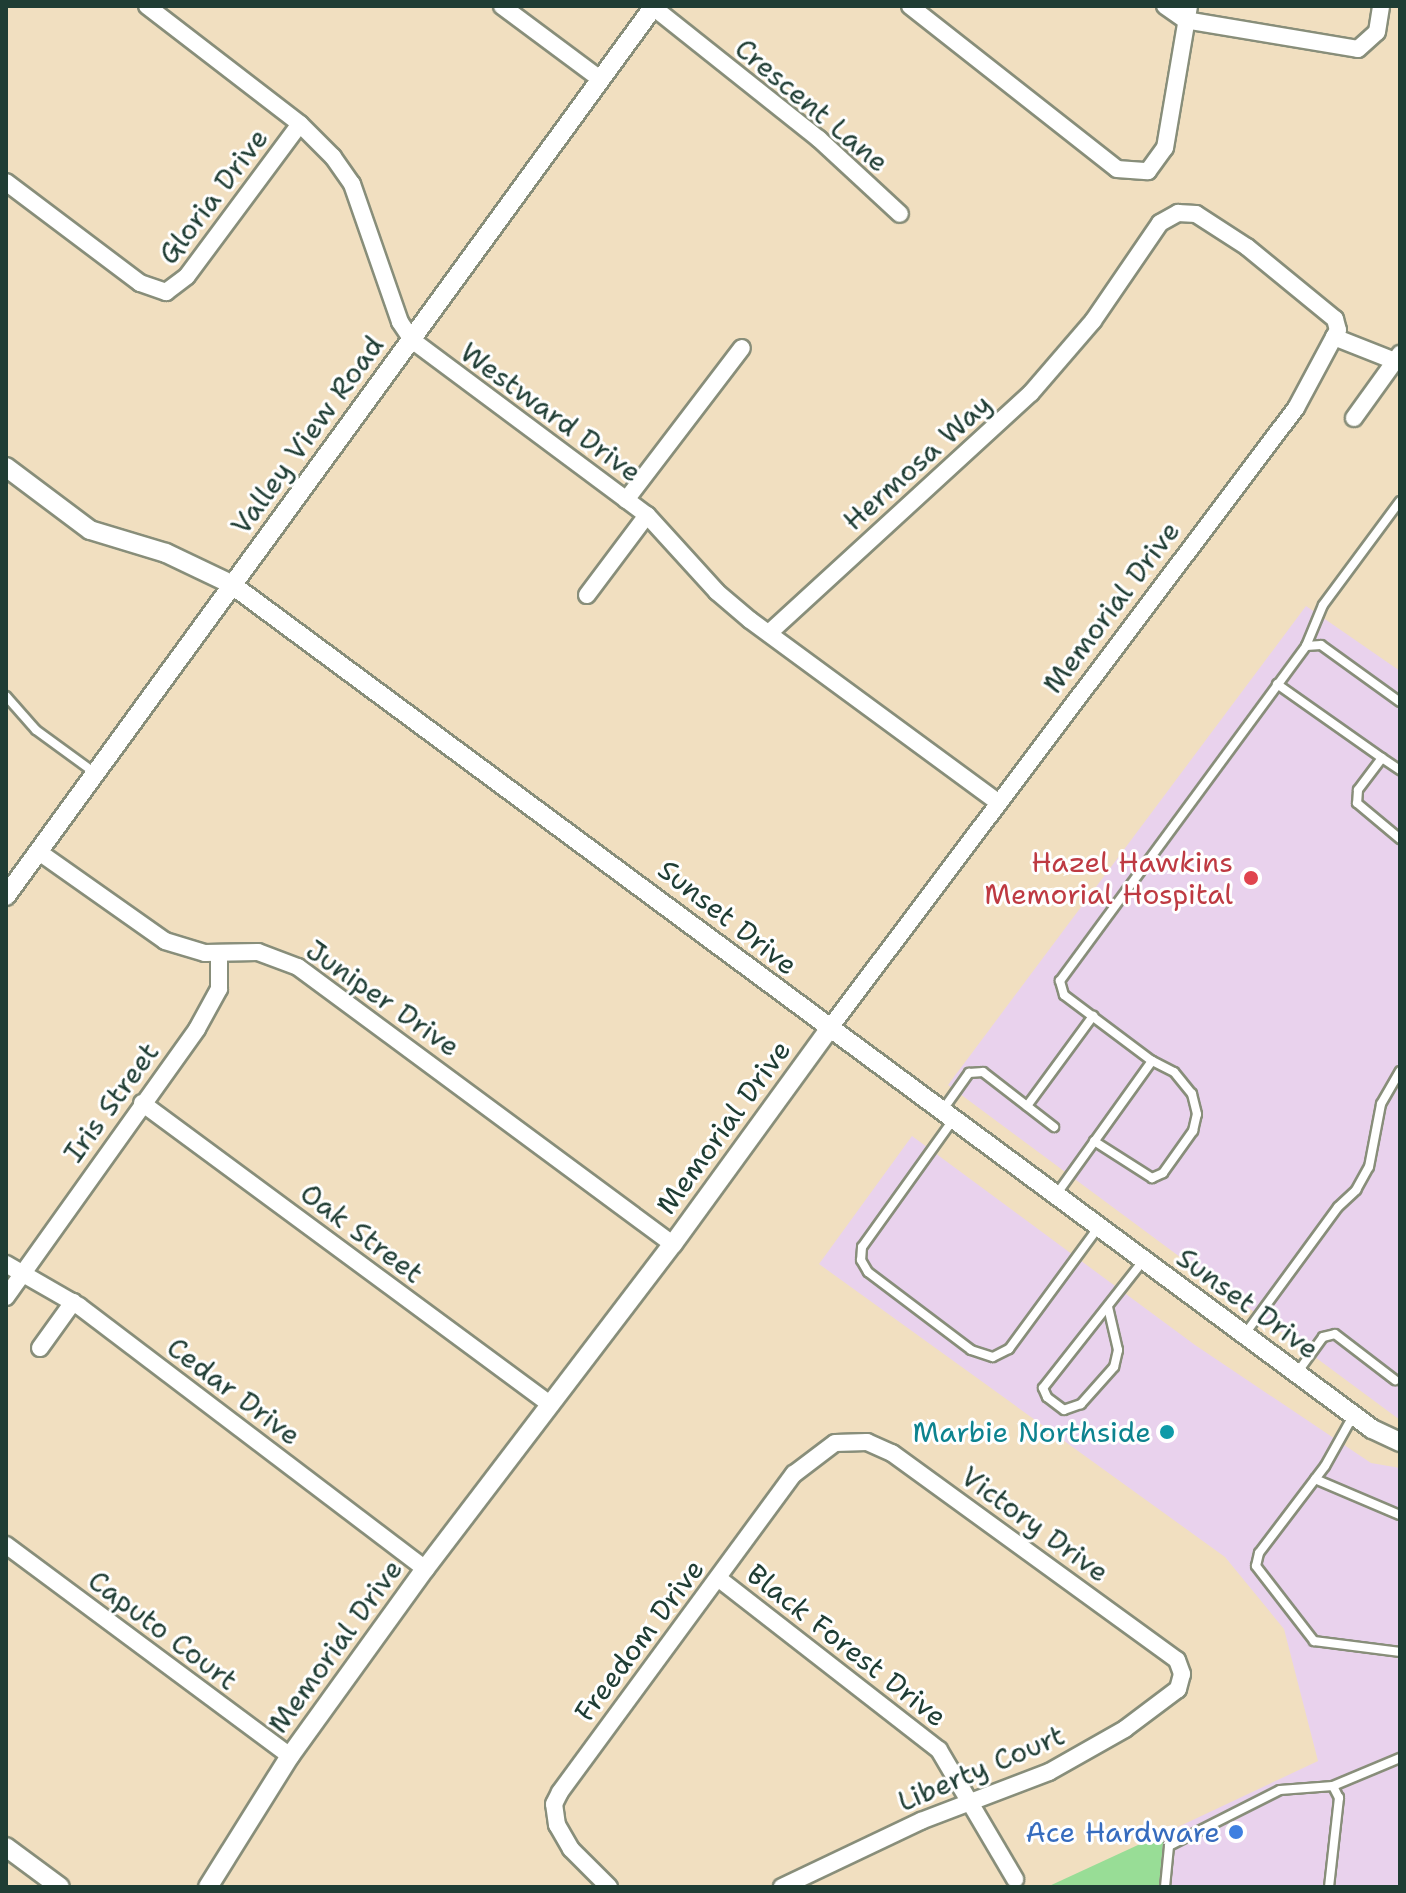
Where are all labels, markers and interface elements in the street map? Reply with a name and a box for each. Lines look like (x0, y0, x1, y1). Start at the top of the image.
street label: Crescent Lane (728, 31, 896, 179)
street label: Gloria Drive (151, 122, 275, 270)
street label: Valley View Road (224, 329, 390, 541)
street label: Westward Drive (454, 335, 648, 489)
street label: Hermosa Way (836, 387, 998, 537)
street label: Memorial Drive (1035, 514, 1187, 700)
place label: Hazel Hawkins Memorial Hospital (984, 845, 1233, 911)
street label: Sunset Drive (652, 852, 804, 982)
marker: Hazel Hawkins Memorial Hospital (1240, 867, 1262, 889)
street label: Juniper Drive (300, 933, 466, 1063)
street label: Memorial Drive (649, 1034, 797, 1220)
street label: Iris Street (56, 1036, 166, 1168)
street label: Oak Street (294, 1176, 430, 1290)
street label: Sunset Drive (1170, 1240, 1326, 1366)
street label: Cedar Drive (161, 1330, 307, 1452)
place label: Marbie Northside (913, 1415, 1151, 1449)
marker: Marbie Northside (1158, 1423, 1176, 1441)
street label: Victory Drive (955, 1459, 1115, 1589)
street label: Freedom Drive (567, 1552, 711, 1728)
street label: Memorial Drive (261, 1553, 409, 1739)
street label: Black Forest Drive (740, 1557, 954, 1733)
street label: Caputo Court (82, 1563, 244, 1697)
street label: Liberty Court (893, 1718, 1069, 1818)
place label: Ace Hardware (1025, 1815, 1220, 1849)
marker: Ace Hardware (1227, 1823, 1245, 1841)

